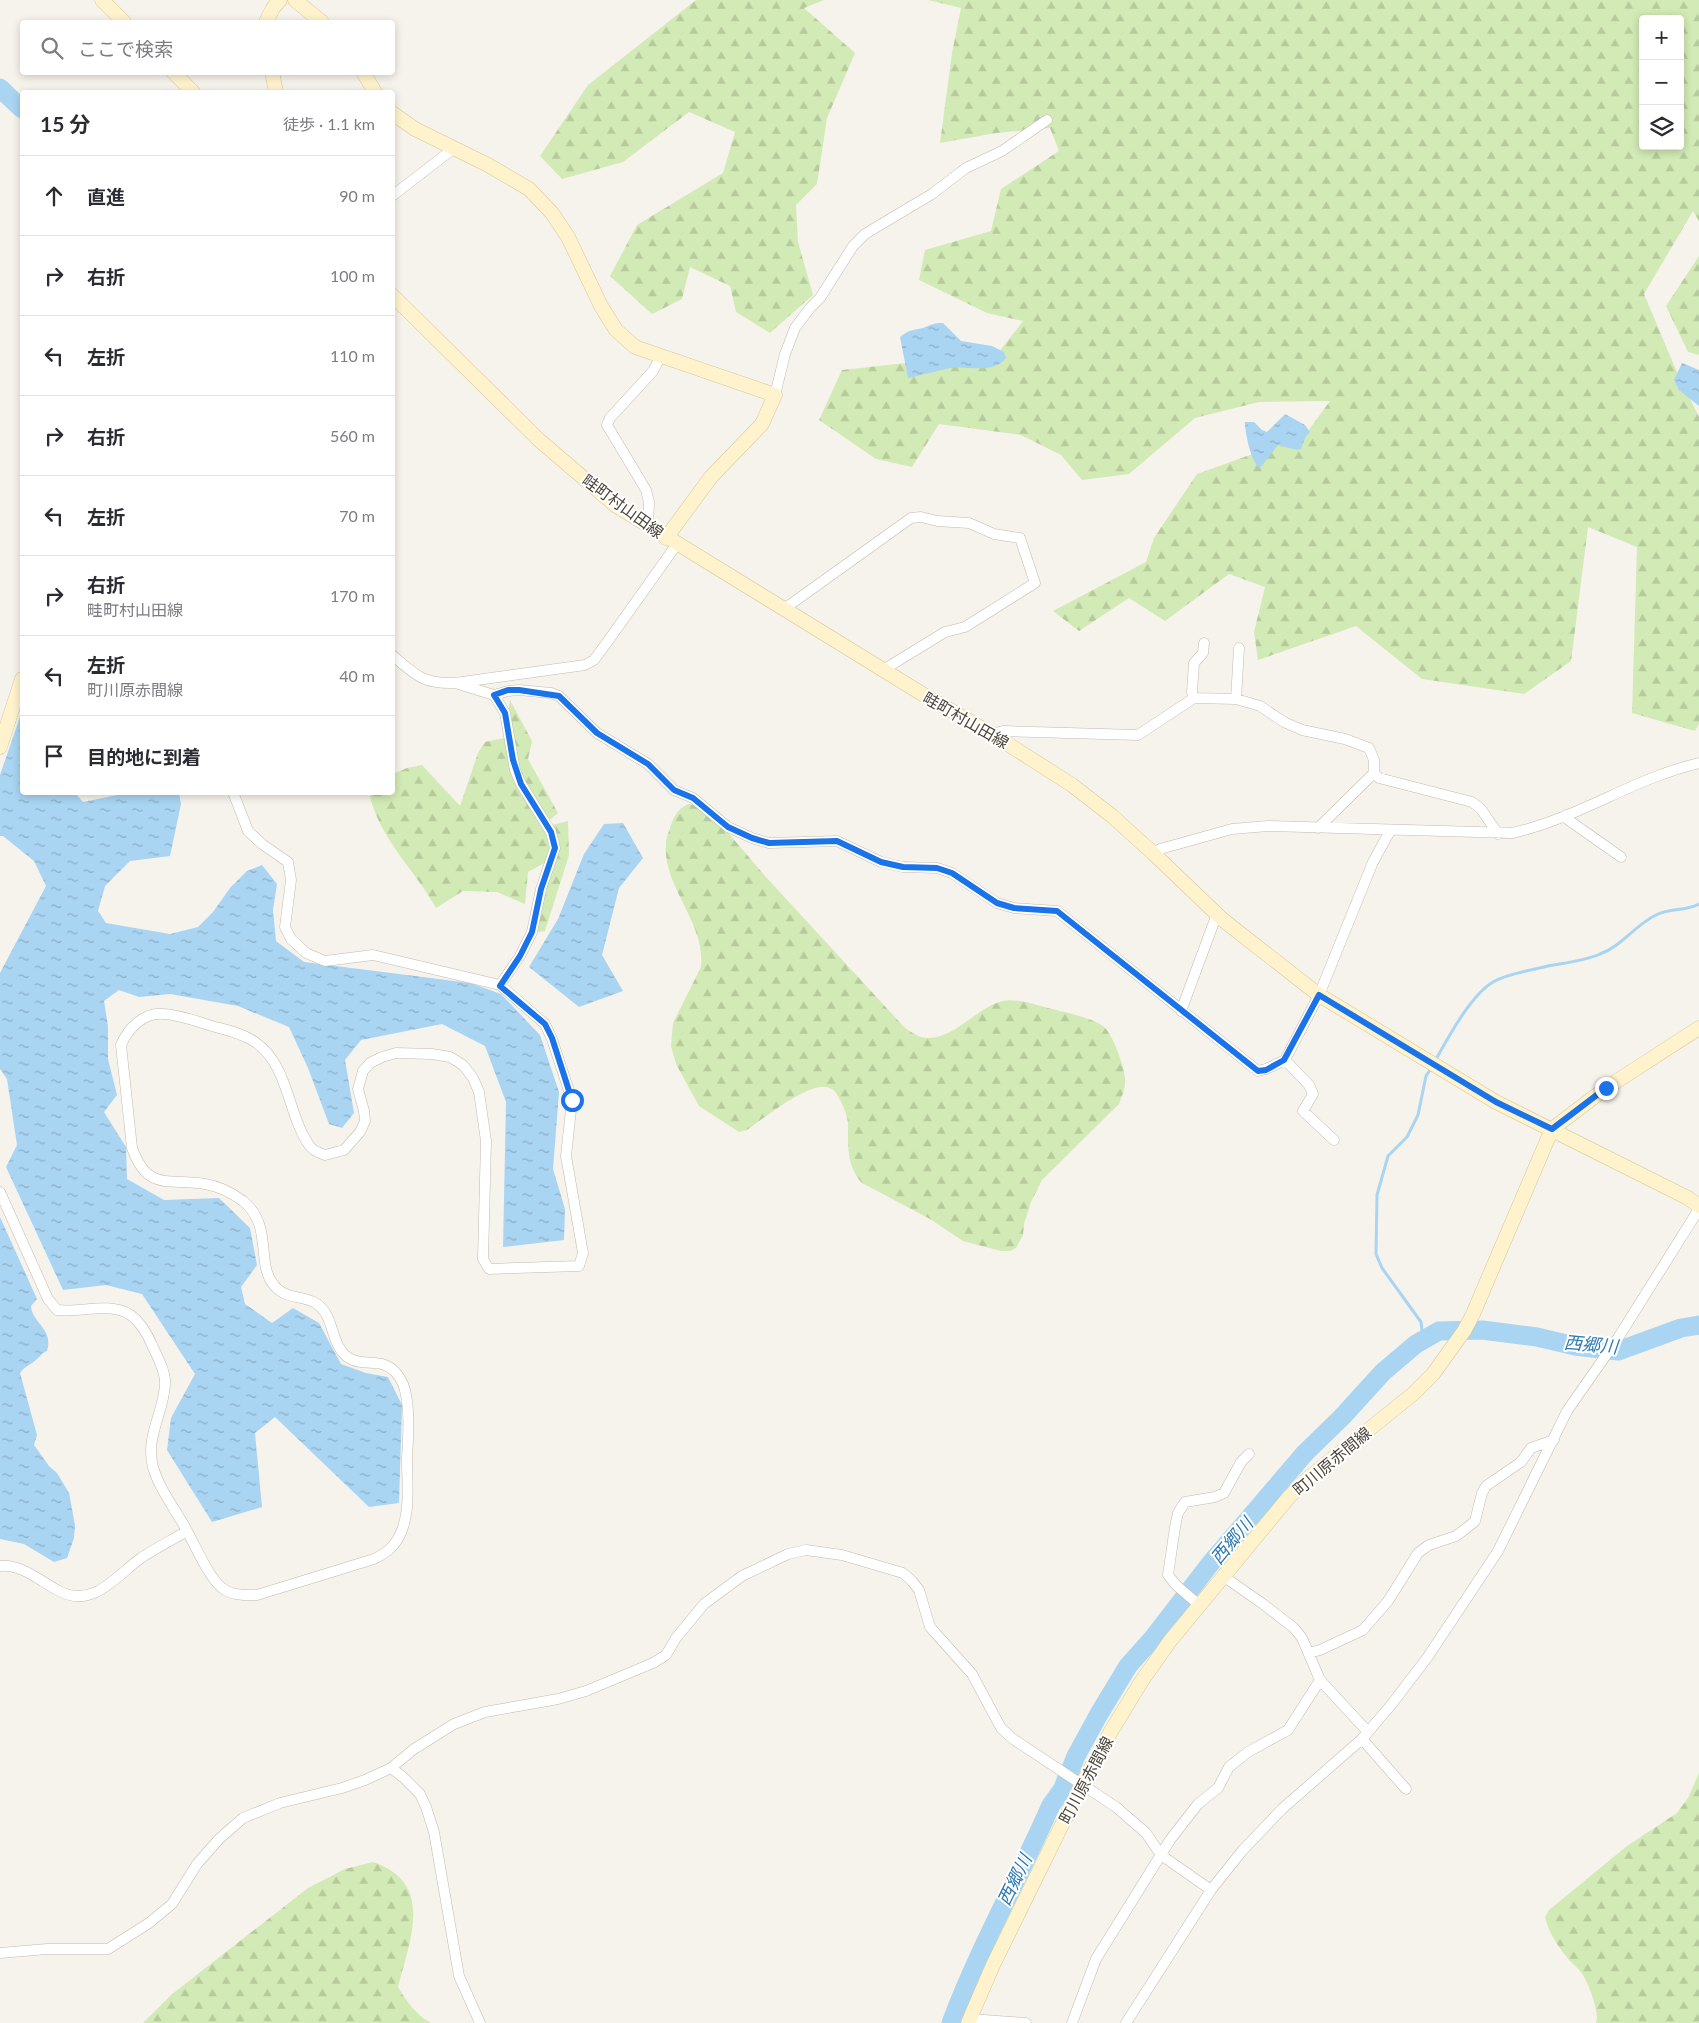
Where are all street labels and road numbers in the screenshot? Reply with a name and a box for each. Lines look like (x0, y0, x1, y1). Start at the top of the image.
street label: 畦町村山田線 (579, 470, 668, 541)
street label: 畦町村山田線 (920, 687, 1013, 752)
street label: 町川原赤間線 (1289, 1422, 1375, 1499)
street label: 町川原赤間線 (1055, 1733, 1116, 1827)

